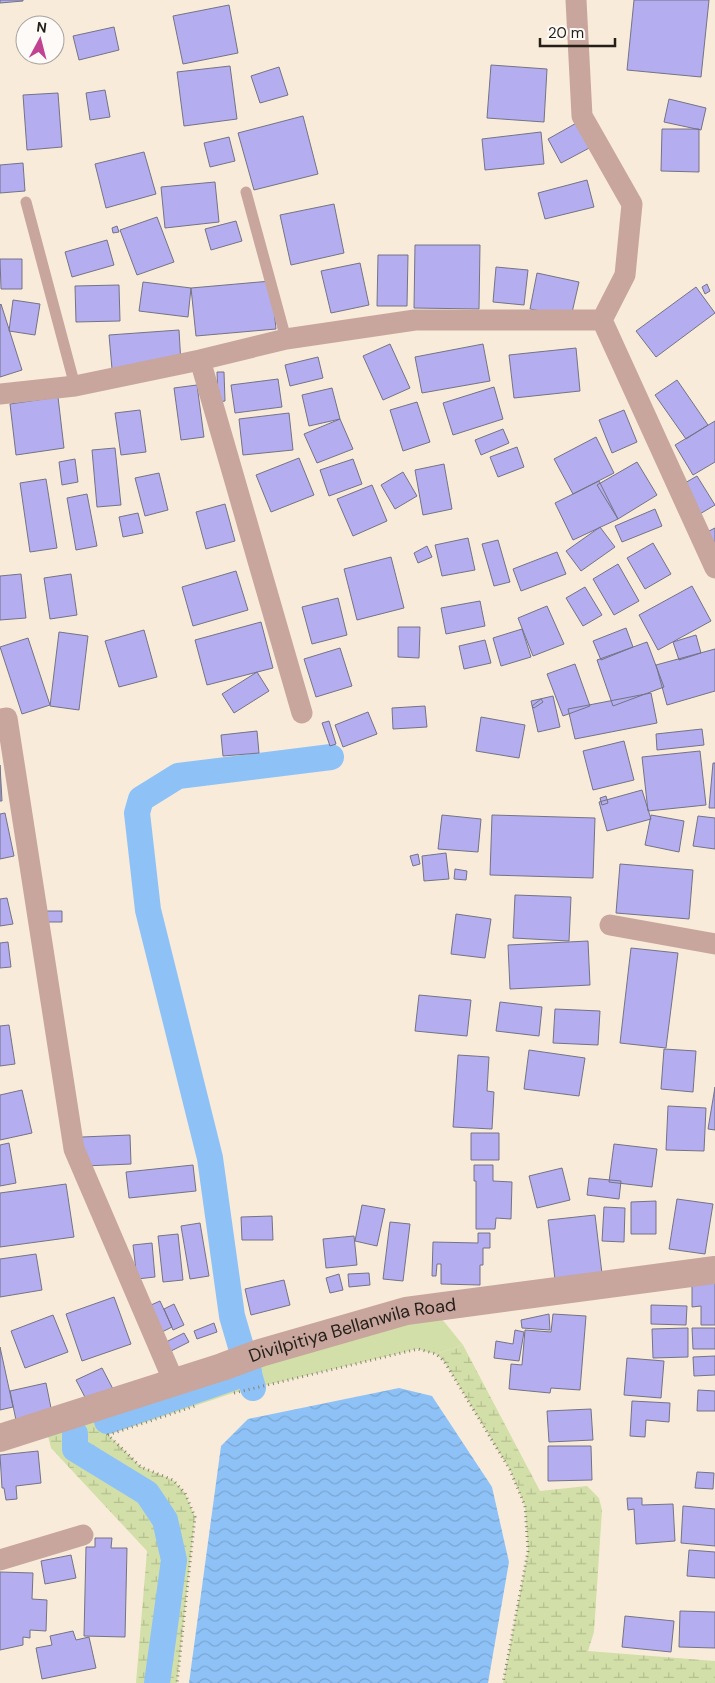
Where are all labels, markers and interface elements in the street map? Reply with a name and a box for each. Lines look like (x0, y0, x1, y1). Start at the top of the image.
north arrow (15, 15, 65, 65)
scale bar (540, 15, 615, 47)
text: N (35, 18, 48, 37)
text: 20 m (548, 23, 584, 43)
street label: Divilpitiya Bellanwila Road (245, 1292, 457, 1368)

